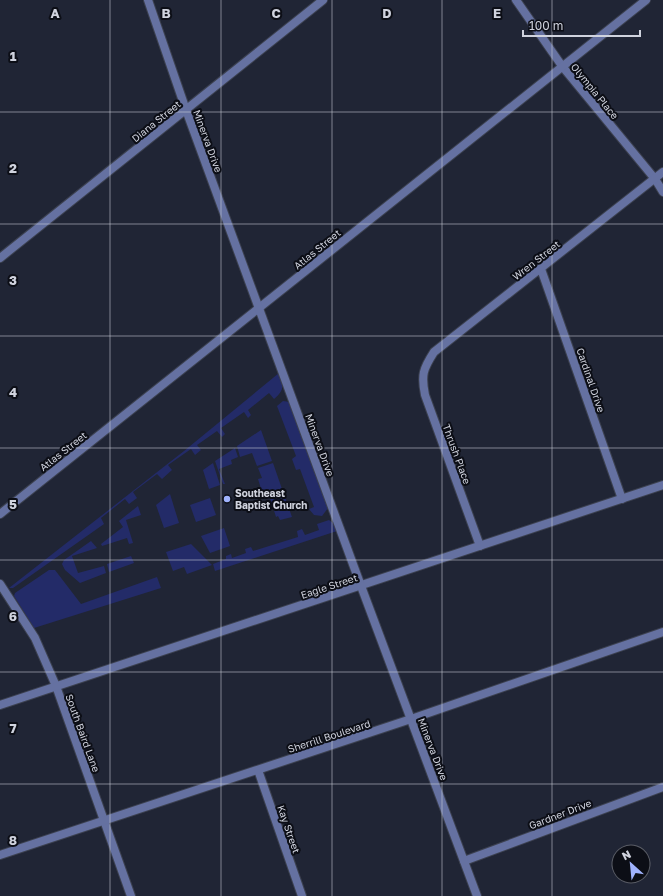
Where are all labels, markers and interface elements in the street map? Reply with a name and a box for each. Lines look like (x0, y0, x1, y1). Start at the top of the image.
text: A (50, 5, 60, 21)
text: B (161, 5, 171, 21)
text: C (271, 5, 281, 21)
text: D (382, 5, 392, 21)
text: E (493, 5, 501, 21)
scale bar (523, 12, 640, 38)
text: 100 m (529, 18, 563, 33)
text: 1 (10, 48, 17, 64)
street label: Olympia Place (569, 61, 621, 122)
street label: Diana Street (129, 98, 183, 144)
street label: Minerva Drive (191, 108, 225, 174)
text: 2 (9, 160, 17, 176)
street label: Atlas Street (291, 227, 343, 271)
street label: Wren Street (510, 238, 562, 282)
text: 3 (9, 272, 17, 288)
street label: Cardinal Drive (574, 346, 608, 414)
text: 4 (9, 384, 17, 400)
street label: Minerva Drive (303, 412, 337, 478)
street label: Thrush Place (441, 422, 473, 486)
street label: Atlas Street (37, 429, 89, 473)
place label: Southeast Baptist Church (235, 487, 307, 511)
marker: Southeast Baptist Church (222, 494, 232, 504)
text: 5 (9, 496, 17, 512)
street label: Eagle Street (299, 571, 359, 601)
text: 6 (9, 608, 17, 624)
street label: South Baird Lane (63, 692, 103, 774)
street label: Minerva Drive (416, 716, 450, 782)
street label: Sherrill Boulevard (286, 717, 372, 755)
text: 7 (9, 720, 17, 736)
street label: Gardner Drive (527, 797, 593, 831)
street label: Kay Street (275, 803, 303, 855)
text: 8 (9, 832, 17, 848)
north arrow (611, 844, 651, 884)
text: N (620, 847, 633, 862)

